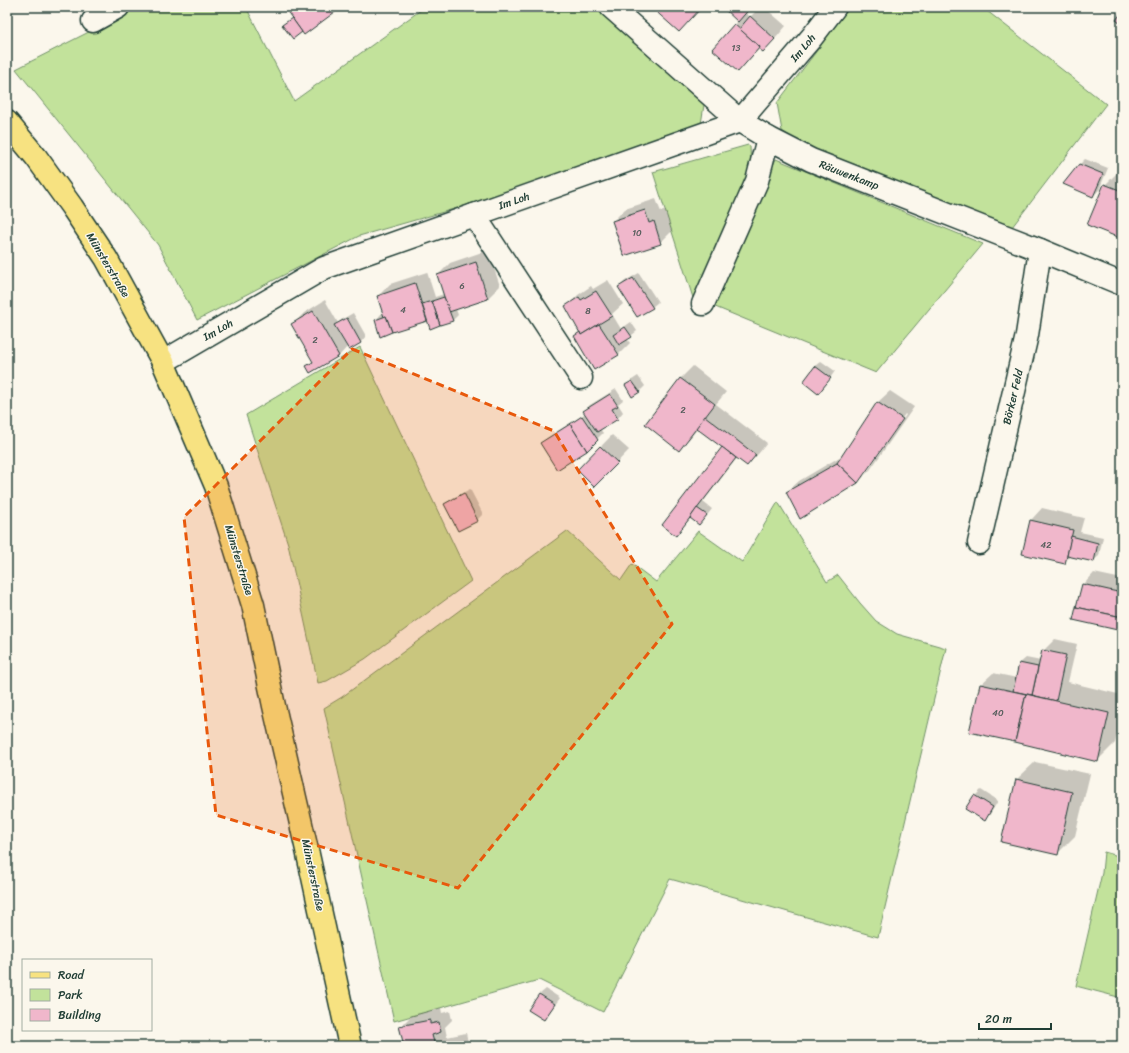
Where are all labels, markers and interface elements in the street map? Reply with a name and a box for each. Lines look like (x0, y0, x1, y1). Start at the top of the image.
street label: Im Loh (785, 29, 821, 67)
house number: 13 (732, 40, 740, 56)
street label: Räuwenkamp (816, 155, 882, 195)
street label: Im Loh (495, 187, 532, 216)
house number: 10 (632, 225, 642, 241)
street label: Münsterstraße (81, 229, 135, 302)
house number: 6 (459, 278, 465, 294)
house number: 4 (400, 302, 406, 318)
house number: 8 (585, 303, 591, 319)
street label: Im Loh (198, 314, 237, 347)
house number: 2 (312, 332, 318, 348)
street label: Börker Feld (997, 366, 1029, 427)
house number: 2 (680, 402, 686, 418)
street label: Münsterstraße (219, 522, 259, 598)
house number: 42 (1041, 537, 1051, 553)
house number: 40 (992, 705, 1004, 721)
street label: Münsterstraße (296, 837, 330, 913)
legend (22, 959, 152, 1031)
text: Road (58, 964, 85, 986)
text: Park (58, 984, 83, 1006)
text: Building (58, 1004, 101, 1026)
scale bar (979, 1005, 1051, 1031)
text: 20 m (985, 1008, 1012, 1030)

